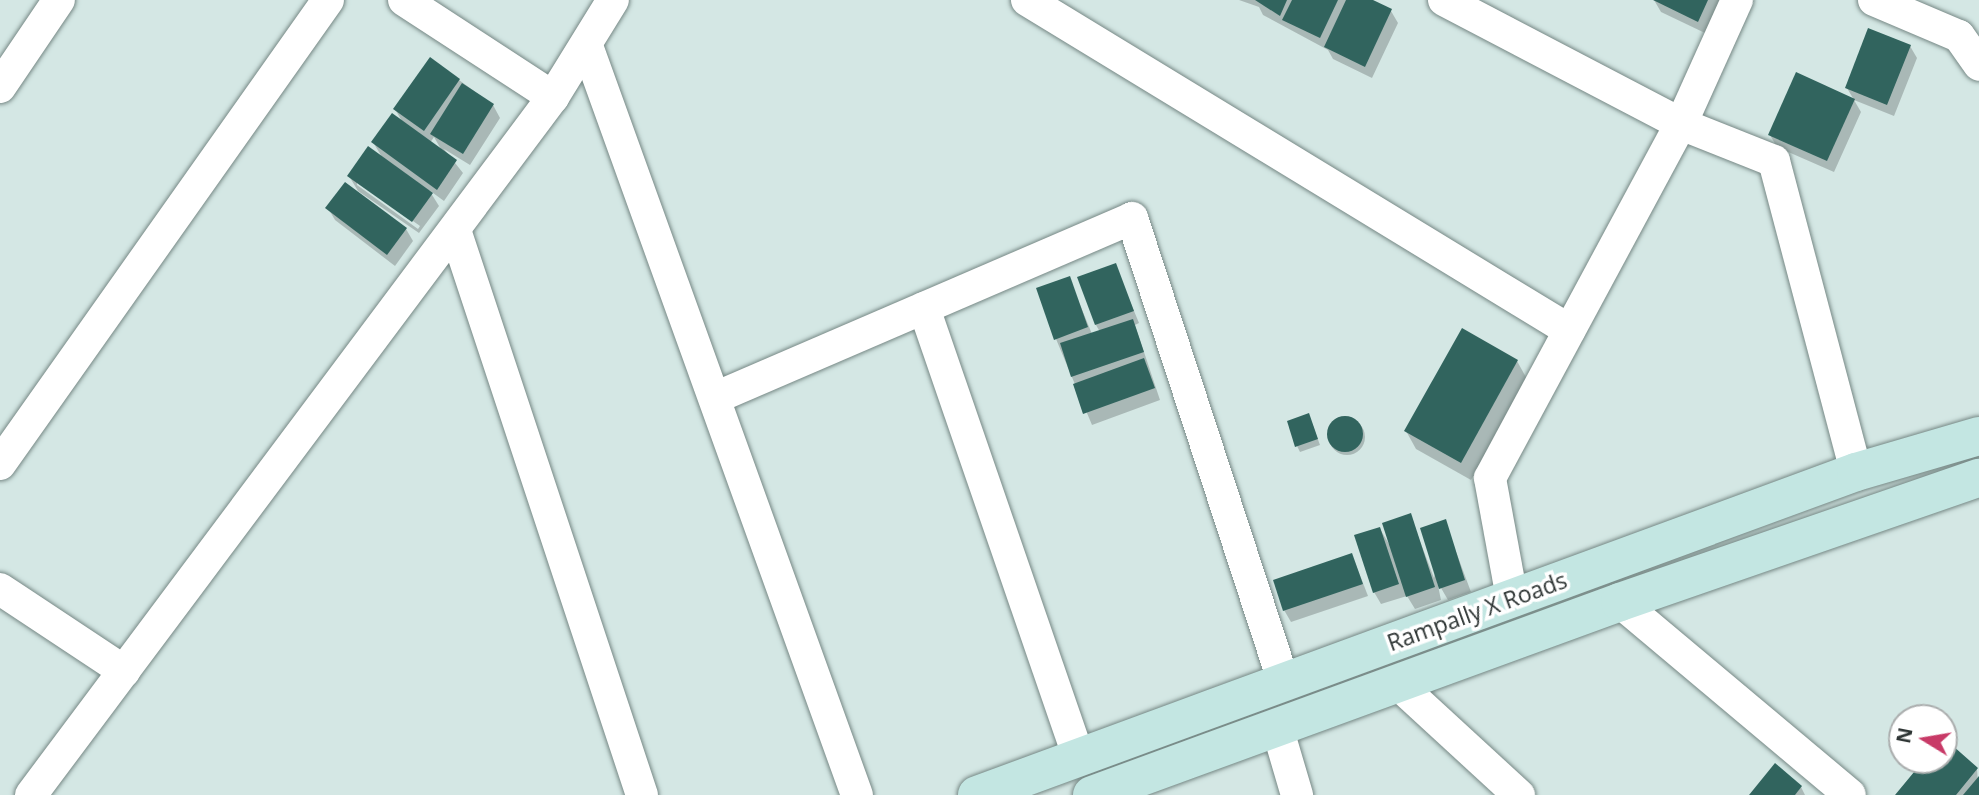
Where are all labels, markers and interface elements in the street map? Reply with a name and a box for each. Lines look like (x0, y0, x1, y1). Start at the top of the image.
street label: Rampally X Roads (1383, 566, 1571, 656)
north arrow (1888, 704, 1958, 774)
text: N (1890, 725, 1919, 745)

